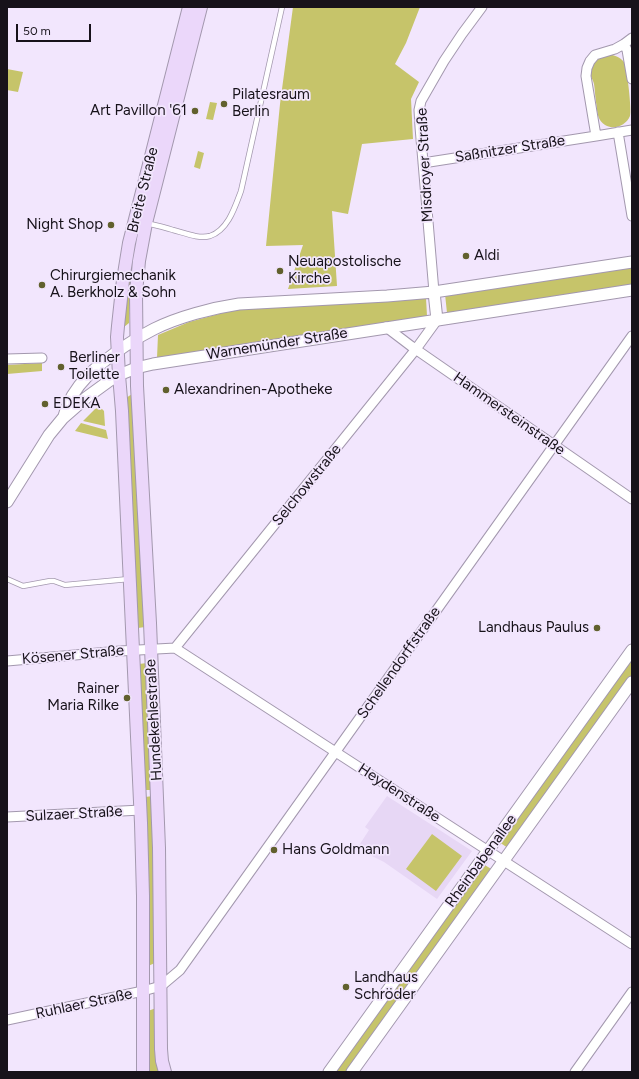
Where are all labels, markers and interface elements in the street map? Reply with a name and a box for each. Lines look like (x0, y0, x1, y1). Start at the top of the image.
scale bar (18, 16, 93, 42)
text: 50 m (23, 24, 51, 38)
place label: Pilatesraum Berlin (232, 86, 310, 121)
marker: Pilatesraum Berlin (219, 99, 229, 109)
place label: Art Pavillon '61 (90, 102, 187, 120)
marker: Art Pavillon '61 (190, 106, 200, 116)
street label: Misdroyer Straße (413, 107, 437, 223)
street label: Saßnitzer Straße (454, 131, 566, 167)
street label: Breite Straße (124, 145, 162, 235)
place label: Night Shop (26, 216, 103, 234)
marker: Night Shop (106, 220, 116, 230)
place label: Aldi (474, 247, 500, 265)
marker: Aldi (461, 251, 471, 261)
place label: Neuapostolische Kirche (288, 253, 401, 288)
marker: Neuapostolische Kirche (275, 266, 285, 276)
place label: Chirurgiemechanik A. Berkholz & Sohn (50, 267, 176, 302)
marker: Chirurgiemechanik A. Berkholz & Sohn (37, 280, 47, 290)
street label: Warnemünder Straße (205, 324, 349, 364)
place label: Berliner Toilette (69, 349, 120, 384)
marker: Berliner Toilette (56, 362, 66, 372)
street label: Hammersteinstraße (450, 369, 568, 459)
place label: Alexandrinen-Apotheke (174, 381, 332, 399)
marker: Alexandrinen-Apotheke (161, 385, 171, 395)
place label: EDEKA (53, 395, 100, 413)
marker: EDEKA (40, 399, 50, 409)
street label: Selchowstraße (269, 441, 345, 529)
street label: Schellendorffstraße (354, 603, 444, 723)
place label: Landhaus Paulus (478, 619, 589, 637)
marker: Landhaus Paulus (592, 623, 602, 633)
street label: Kösener Straße (21, 642, 125, 668)
street label: Hundekehlestraße (142, 659, 166, 781)
place label: Rainer Maria Rilke (47, 680, 119, 715)
marker: Rainer Maria Rilke (122, 693, 132, 703)
street label: Heydenstraße (355, 760, 443, 826)
street label: Sulzaer Straße (25, 802, 123, 826)
street label: Rheinbabenallee (441, 811, 521, 911)
place label: Hans Goldmann (282, 841, 389, 859)
marker: Hans Goldmann (269, 845, 279, 855)
place label: Landhaus Schröder (354, 969, 418, 1004)
marker: Landhaus Schröder (341, 982, 351, 992)
street label: Ruhlaer Straße (34, 985, 134, 1023)

